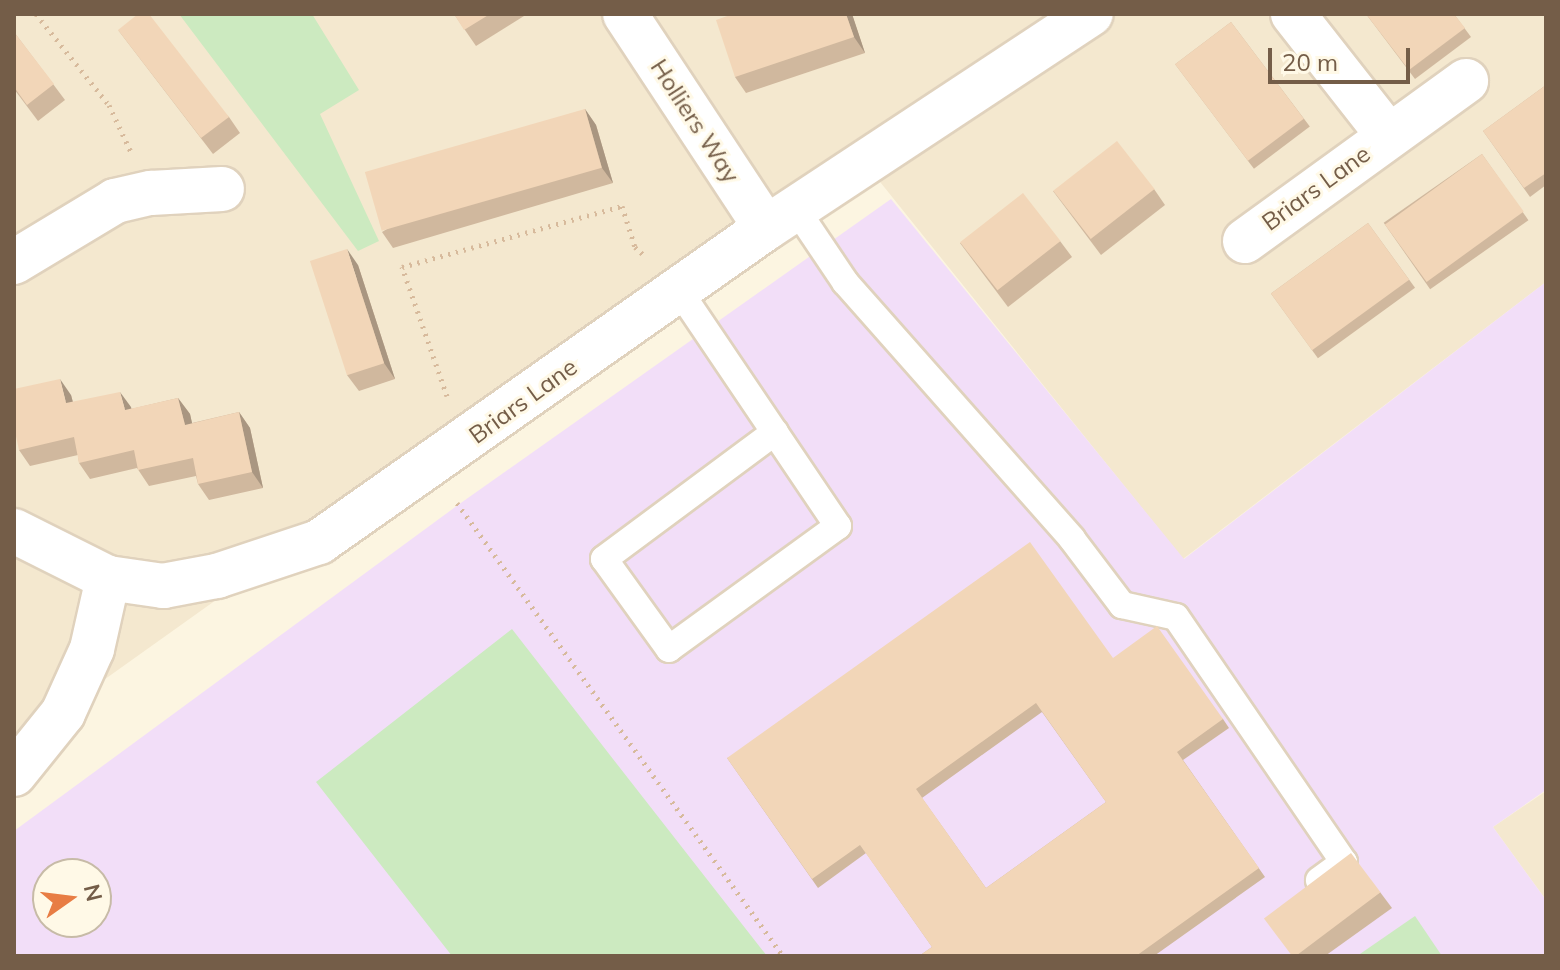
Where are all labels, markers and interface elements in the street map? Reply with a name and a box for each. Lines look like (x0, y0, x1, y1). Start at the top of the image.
scale bar (1272, 32, 1414, 82)
text: 20 m (1282, 47, 1338, 77)
street label: Holliers Way (644, 54, 746, 188)
street label: Briars Lane (1256, 139, 1376, 237)
street label: Briars Lane (463, 352, 583, 450)
north arrow (32, 858, 112, 938)
text: N (78, 881, 109, 904)

